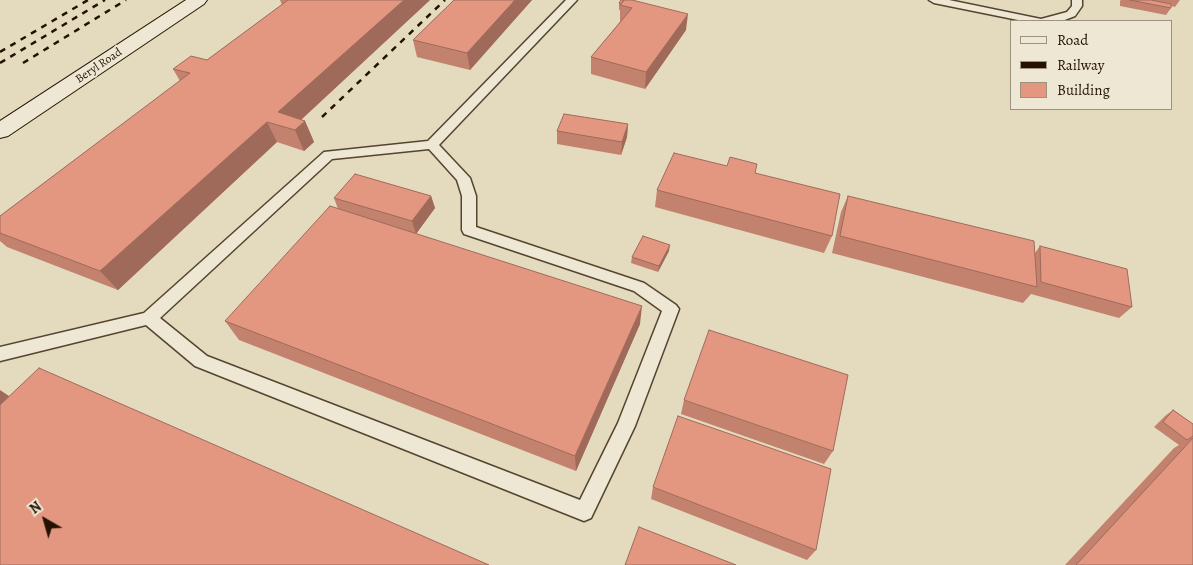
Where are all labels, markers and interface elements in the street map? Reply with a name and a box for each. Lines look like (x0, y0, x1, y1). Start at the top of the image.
legend (1010, 20, 1173, 110)
text: Road (1057, 30, 1088, 50)
street label: Beryl Road (73, 45, 125, 87)
text: Railway (1057, 55, 1104, 75)
text: Building (1057, 80, 1110, 100)
north arrow (20, 495, 70, 545)
text: N (26, 497, 45, 518)

